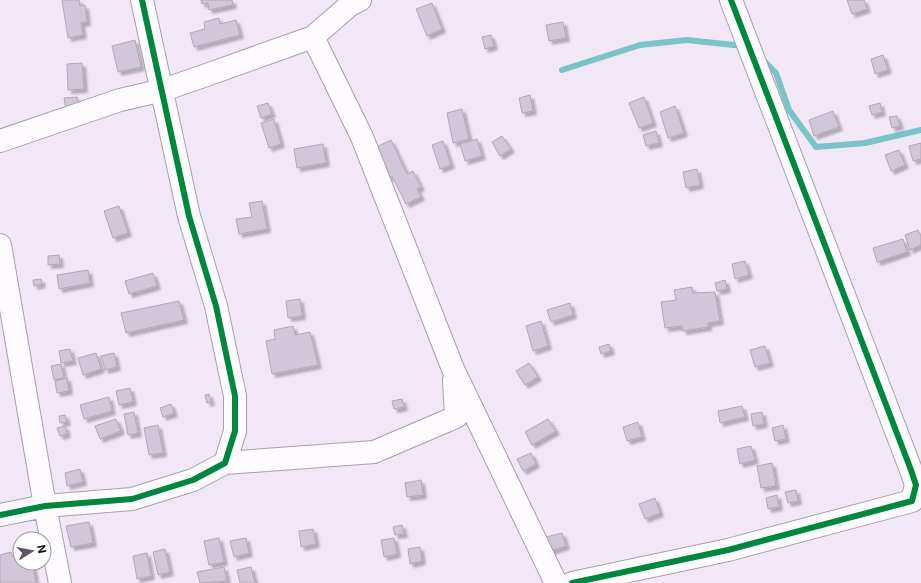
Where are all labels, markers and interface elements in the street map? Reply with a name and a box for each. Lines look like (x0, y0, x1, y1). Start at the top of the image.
north arrow (12, 531, 52, 571)
text: N (34, 544, 49, 555)

